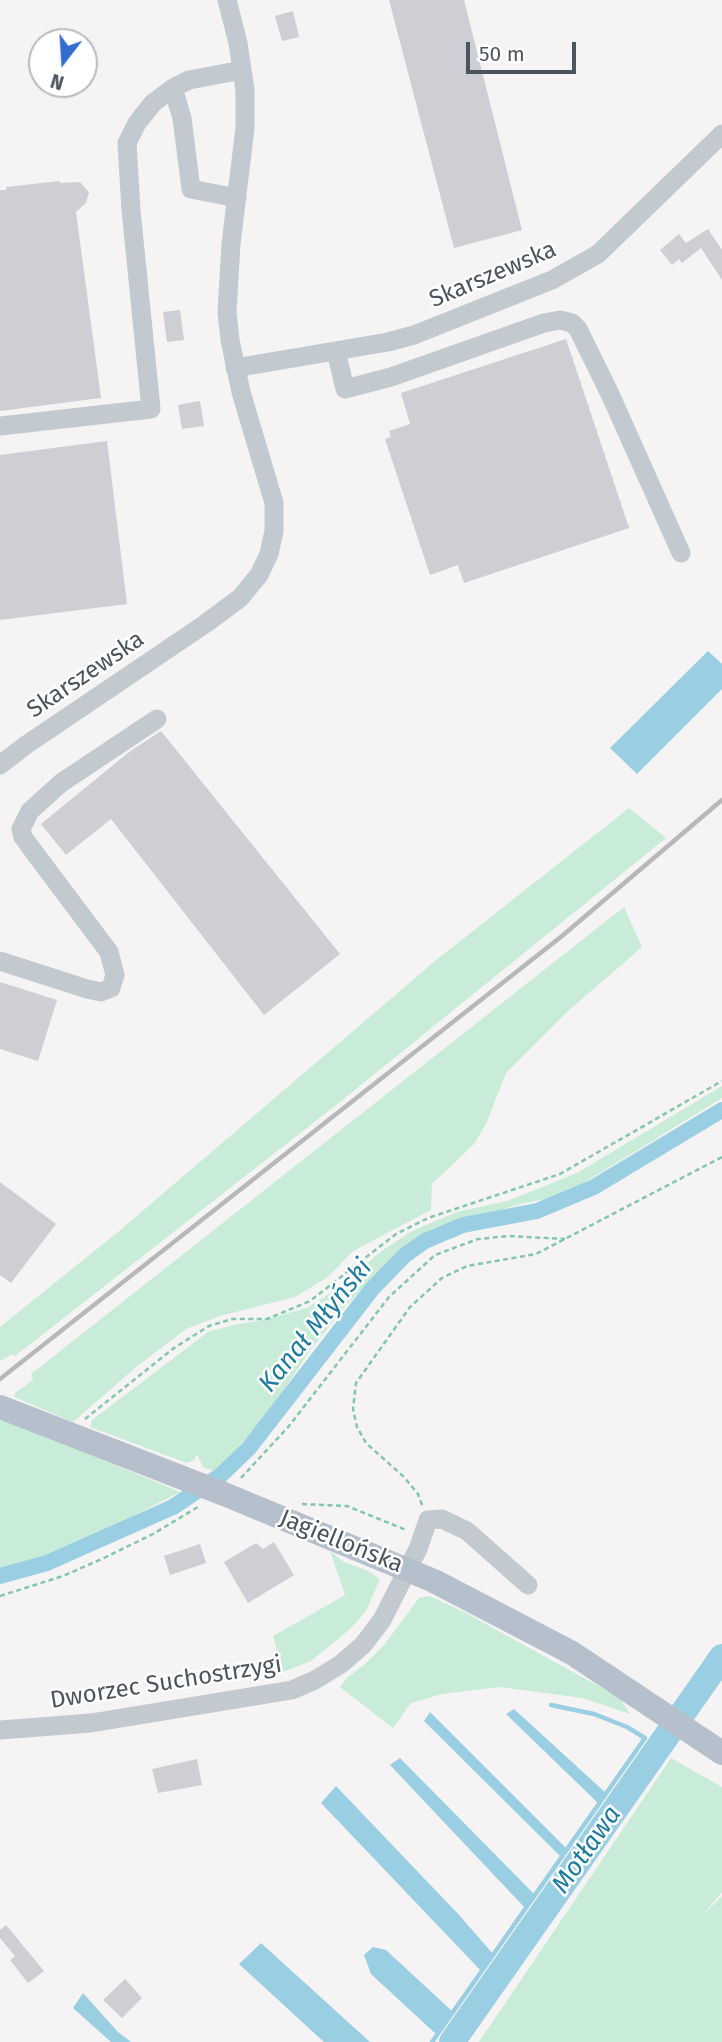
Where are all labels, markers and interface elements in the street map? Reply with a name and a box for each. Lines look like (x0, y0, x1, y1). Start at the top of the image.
north arrow (28, 28, 98, 98)
scale bar (470, 28, 580, 72)
text: 50 m (479, 41, 525, 67)
text: N (48, 69, 67, 94)
street label: Skarszewska (425, 235, 561, 315)
street label: Skarszewska (22, 625, 150, 725)
water label: Kanał Młyński (253, 1253, 379, 1399)
street label: Jagiellońska (275, 1504, 407, 1580)
street label: Dworzec Suchostrzygi (48, 1650, 284, 1716)
water label: Motława (546, 1800, 628, 1900)

